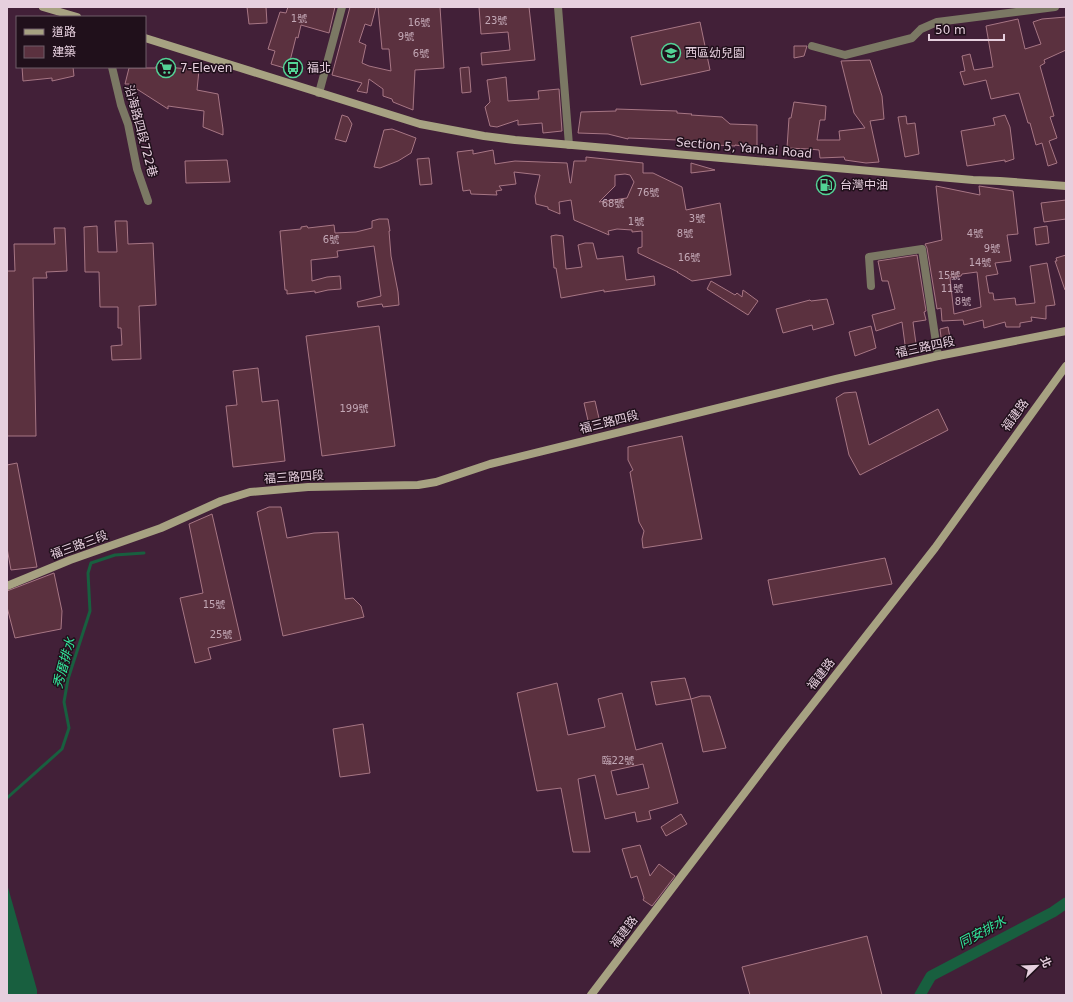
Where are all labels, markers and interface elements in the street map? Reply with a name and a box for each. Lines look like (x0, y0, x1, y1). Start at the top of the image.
house number: 1號 (291, 13, 307, 24)
house number: 23號 (485, 15, 507, 26)
legend (16, 16, 146, 68)
scale bar (929, 16, 1004, 42)
house number: 16號 (408, 17, 430, 28)
text: 50 m (935, 23, 966, 37)
text: 道路 (52, 25, 76, 39)
house number: 9號 (398, 31, 414, 42)
school or university icon: 西區幼兒園 (660, 42, 682, 64)
text: 建築 (52, 45, 76, 59)
place label: 西區幼兒園 (685, 46, 745, 60)
house number: 6號 (413, 48, 429, 59)
supermarket icon: 7-Eleven (155, 57, 177, 79)
bus stop icon: 福北 (282, 57, 304, 79)
place label: 7-Eleven (180, 61, 232, 75)
place label: 福北 (307, 61, 331, 75)
street label: 沿海路四段722巷 (122, 83, 160, 179)
street label: Section 5, Yanhai Road (675, 135, 813, 161)
fuel station icon: 台灣中油 (815, 174, 837, 196)
place label: 台灣中油 (840, 178, 888, 192)
house number: 76號 (637, 187, 659, 198)
house number: 68號 (602, 198, 624, 209)
house number: 3號 (689, 213, 705, 224)
house number: 1號 (628, 216, 644, 227)
house number: 8號 (677, 228, 693, 239)
house number: 4號 (967, 228, 983, 239)
house number: 6號 (323, 234, 339, 245)
house number: 9號 (984, 243, 1000, 254)
house number: 16號 (678, 252, 700, 263)
house number: 14號 (969, 257, 991, 268)
house number: 15號 (938, 270, 960, 281)
house number: 11號 (941, 283, 963, 294)
house number: 8號 (955, 296, 971, 307)
street label: 福三路四段 (894, 334, 956, 360)
street label: 福建路 (999, 396, 1031, 434)
house number: 199號 (339, 403, 369, 414)
street label: 福三路四段 (578, 408, 640, 436)
street label: 福三路四段 (264, 468, 324, 486)
street label: 福三路三段 (48, 528, 110, 562)
house number: 15號 (203, 599, 225, 610)
house number: 25號 (210, 629, 232, 640)
water label: 秀厝排水 (50, 635, 78, 690)
street label: 福建路 (804, 656, 838, 692)
house number: 臨22號 (602, 755, 634, 766)
street label: 福建路 (608, 913, 640, 951)
water label: 同安排水 (956, 913, 1009, 951)
north arrow (1017, 946, 1057, 986)
text: 北 (1038, 955, 1054, 970)

